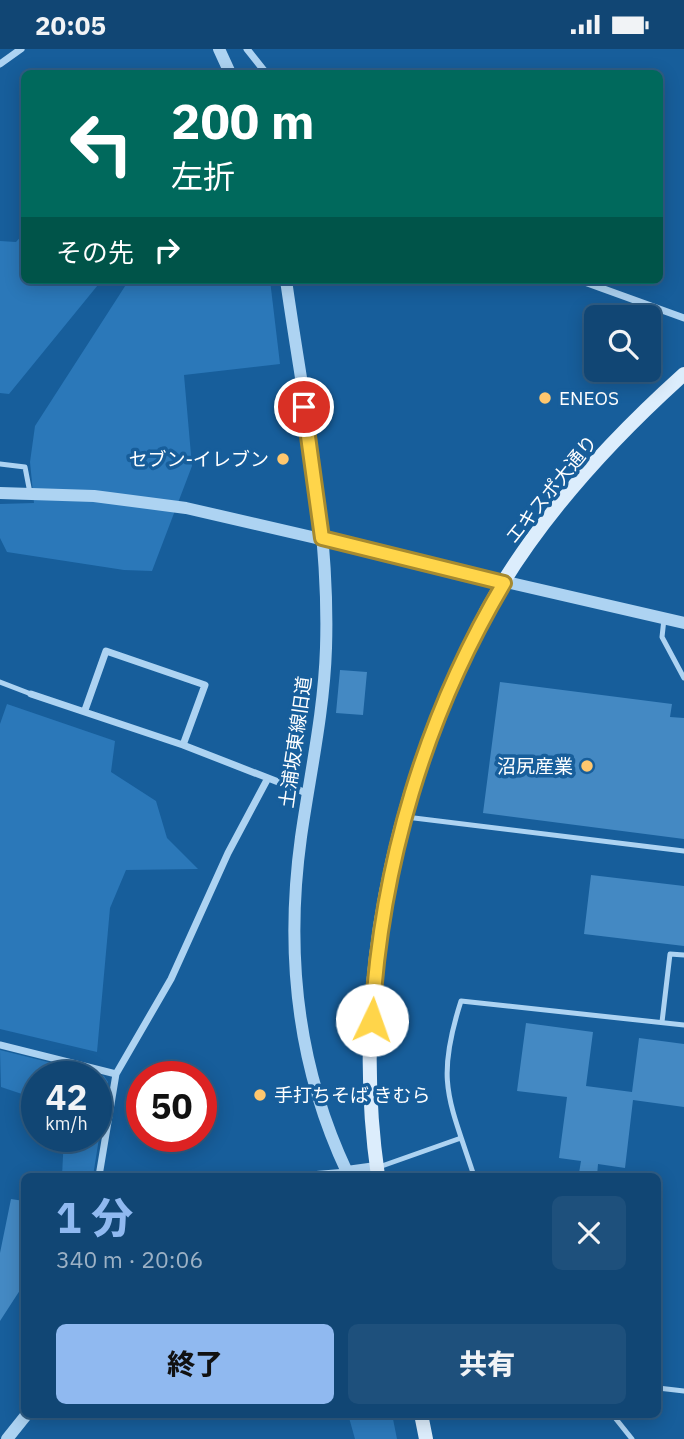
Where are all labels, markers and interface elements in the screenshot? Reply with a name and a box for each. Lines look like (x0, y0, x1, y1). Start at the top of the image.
text: 20:05 (35, 8, 106, 42)
text: 200 m (171, 89, 315, 152)
icon: left (56, 98, 147, 189)
text: 左折 (171, 155, 235, 197)
icon: right (148, 231, 186, 269)
text: その先 (56, 235, 134, 269)
map controls (584, 305, 661, 382)
button: search (584, 305, 661, 382)
pin (274, 377, 334, 437)
place label: ENEOS (559, 386, 619, 410)
icon: arrive (285, 388, 323, 426)
marker: ENEOS (537, 390, 553, 406)
street label: エキスポ大通り (500, 430, 602, 548)
place label: セブン-イレブン (128, 447, 269, 471)
marker: セブン-イレブン (275, 451, 291, 467)
street label: 土浦坂東線旧道 (274, 674, 316, 810)
place label: 沼尻産業 (497, 754, 573, 778)
marker: 沼尻産業 (579, 758, 595, 774)
position arrow (335, 983, 409, 1057)
speed limit sign: 50 (126, 1061, 217, 1152)
text: 42 (45, 1074, 88, 1120)
place label: 手打ちそば きむら (274, 1083, 431, 1107)
marker: 手打ちそば きむら (252, 1087, 268, 1103)
text: km/h (45, 1112, 88, 1135)
text: 1 分 (56, 1190, 133, 1245)
button: close (552, 1196, 626, 1270)
text: 340 m · 20:06 (56, 1244, 203, 1274)
button: 終了 (56, 1324, 334, 1404)
button: 共有 (348, 1324, 626, 1404)

